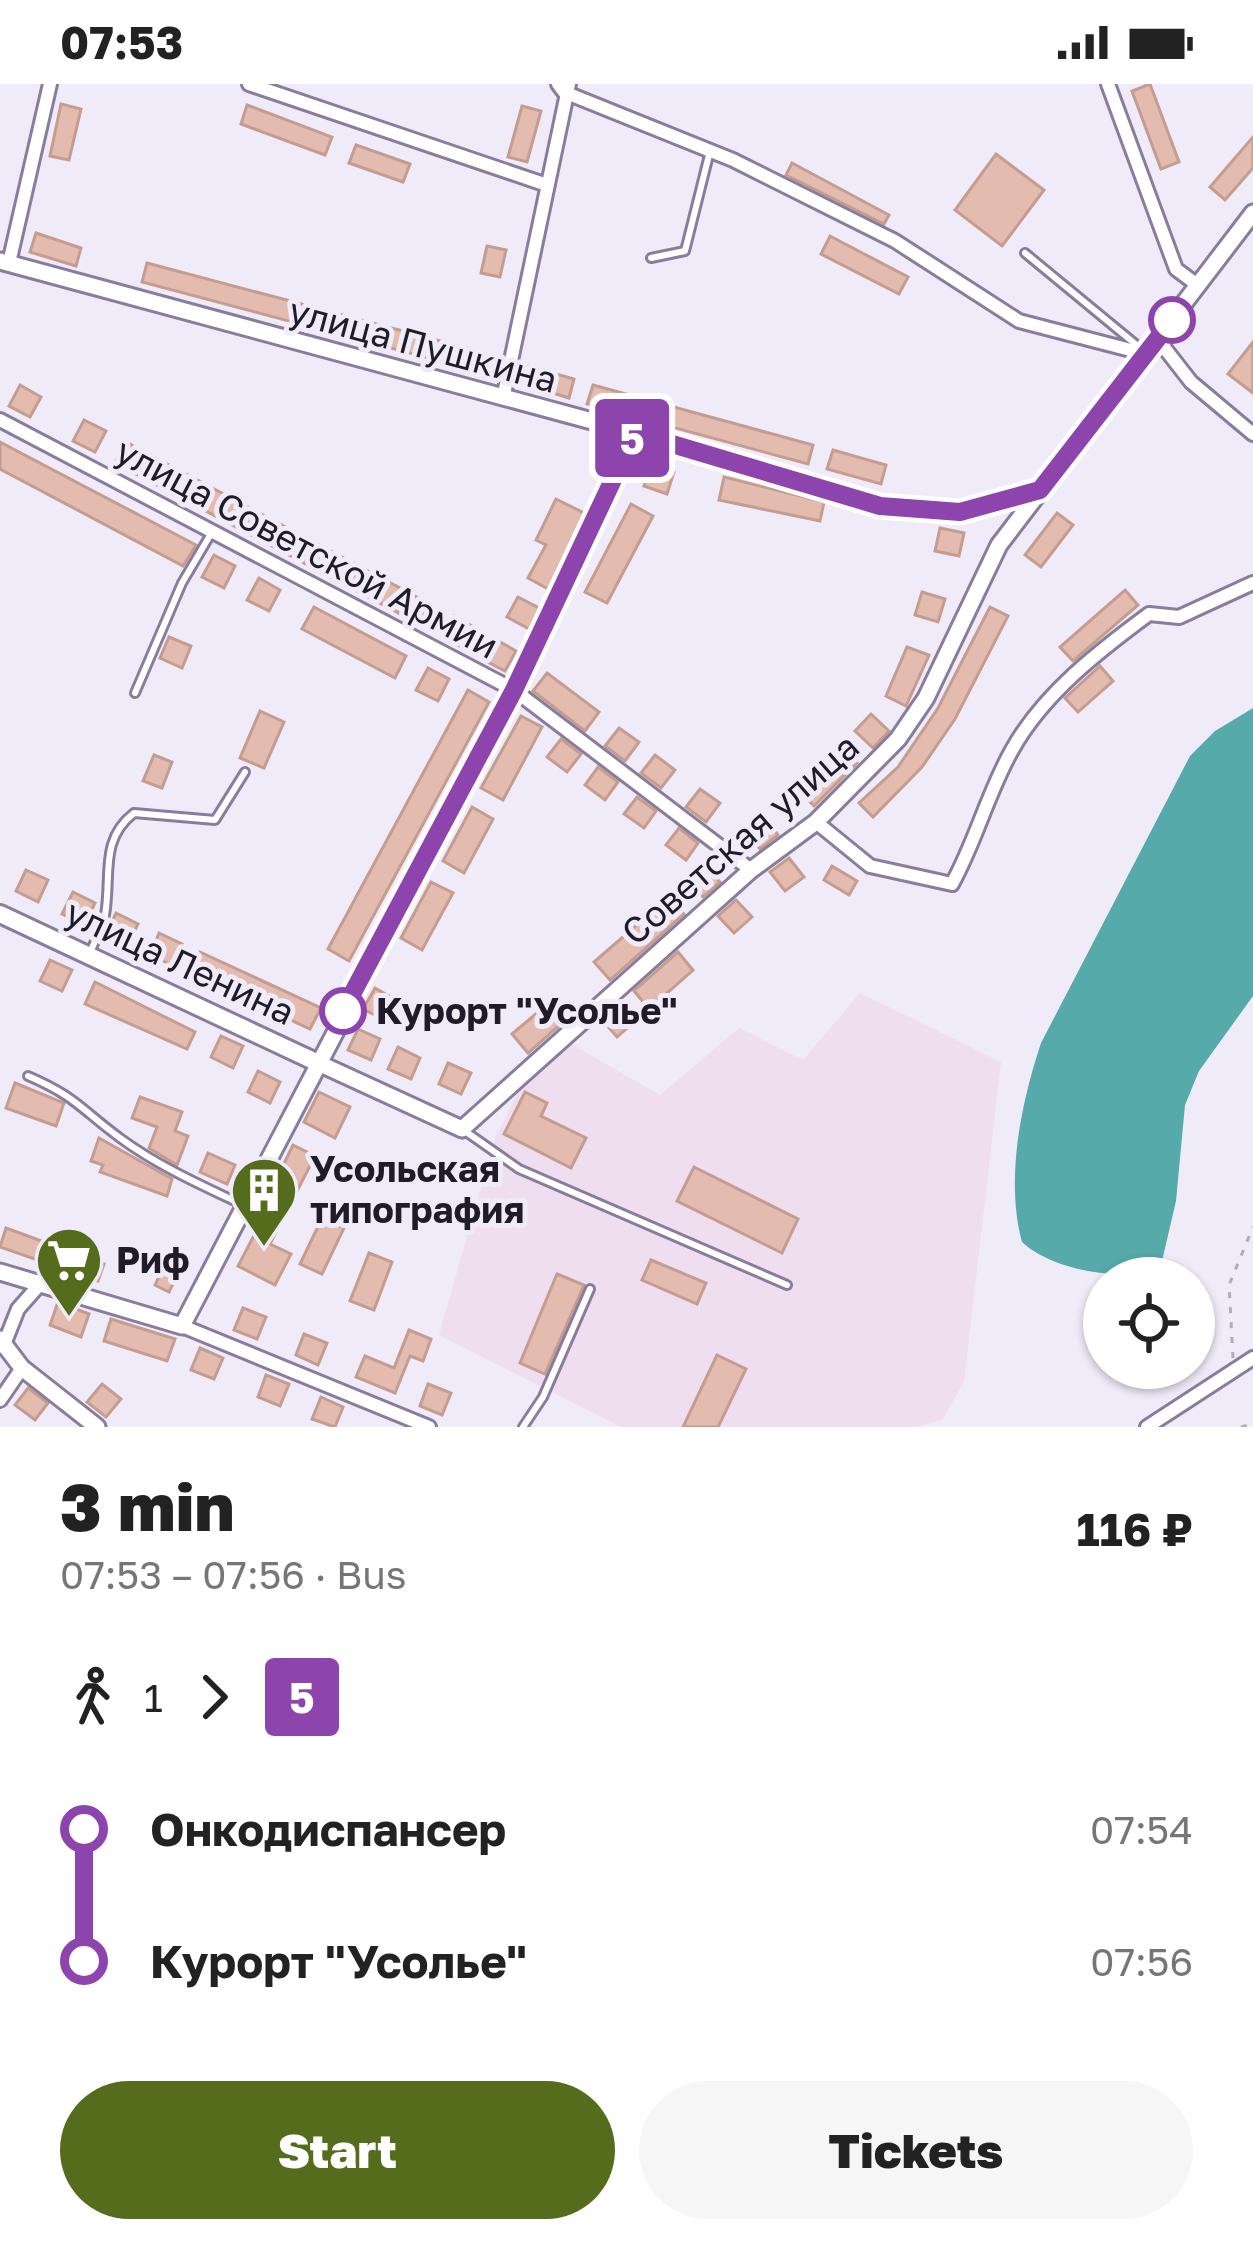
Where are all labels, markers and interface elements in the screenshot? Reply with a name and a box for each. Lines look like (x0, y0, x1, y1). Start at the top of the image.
text: 07:53 (60, 15, 183, 69)
street label: улица Пушкина (284, 288, 562, 401)
unlabelled marker (1150, 298, 1194, 342)
line badge: 5 (593, 399, 671, 477)
text: 5 (619, 413, 645, 463)
street label: улица Советской Армии (109, 428, 506, 667)
street label: Советская улица (613, 724, 867, 953)
street label: улица Ленина (59, 890, 301, 1033)
marker: Курорт "Усолье" (321, 989, 365, 1033)
place label: Курорт "Усолье" (376, 989, 678, 1032)
place label: Усольская типография (310, 1147, 524, 1231)
building icon: Усольская типография (229, 1155, 299, 1249)
supermarket icon: Риф (34, 1225, 104, 1319)
place label: Риф (116, 1238, 190, 1281)
map controls (1083, 1257, 1215, 1389)
button: locate (1083, 1257, 1215, 1389)
text: 3 min (60, 1466, 234, 1546)
text: 116 ₽ (1076, 1502, 1193, 1556)
text: 07:53 – 07:56 · Bus (60, 1551, 407, 1598)
icon: walk (60, 1664, 126, 1730)
icon: forward (181, 1664, 247, 1730)
text: 5 (289, 1672, 315, 1722)
text: 1 (144, 1674, 163, 1721)
text: Онкодиспансер (150, 1802, 506, 1856)
text: 07:54 (1090, 1806, 1193, 1853)
text: Курорт "Усолье" (150, 1934, 527, 1988)
text: 07:56 (1090, 1938, 1193, 1985)
button: Start (60, 2081, 615, 2219)
button: Tickets (639, 2081, 1193, 2219)

